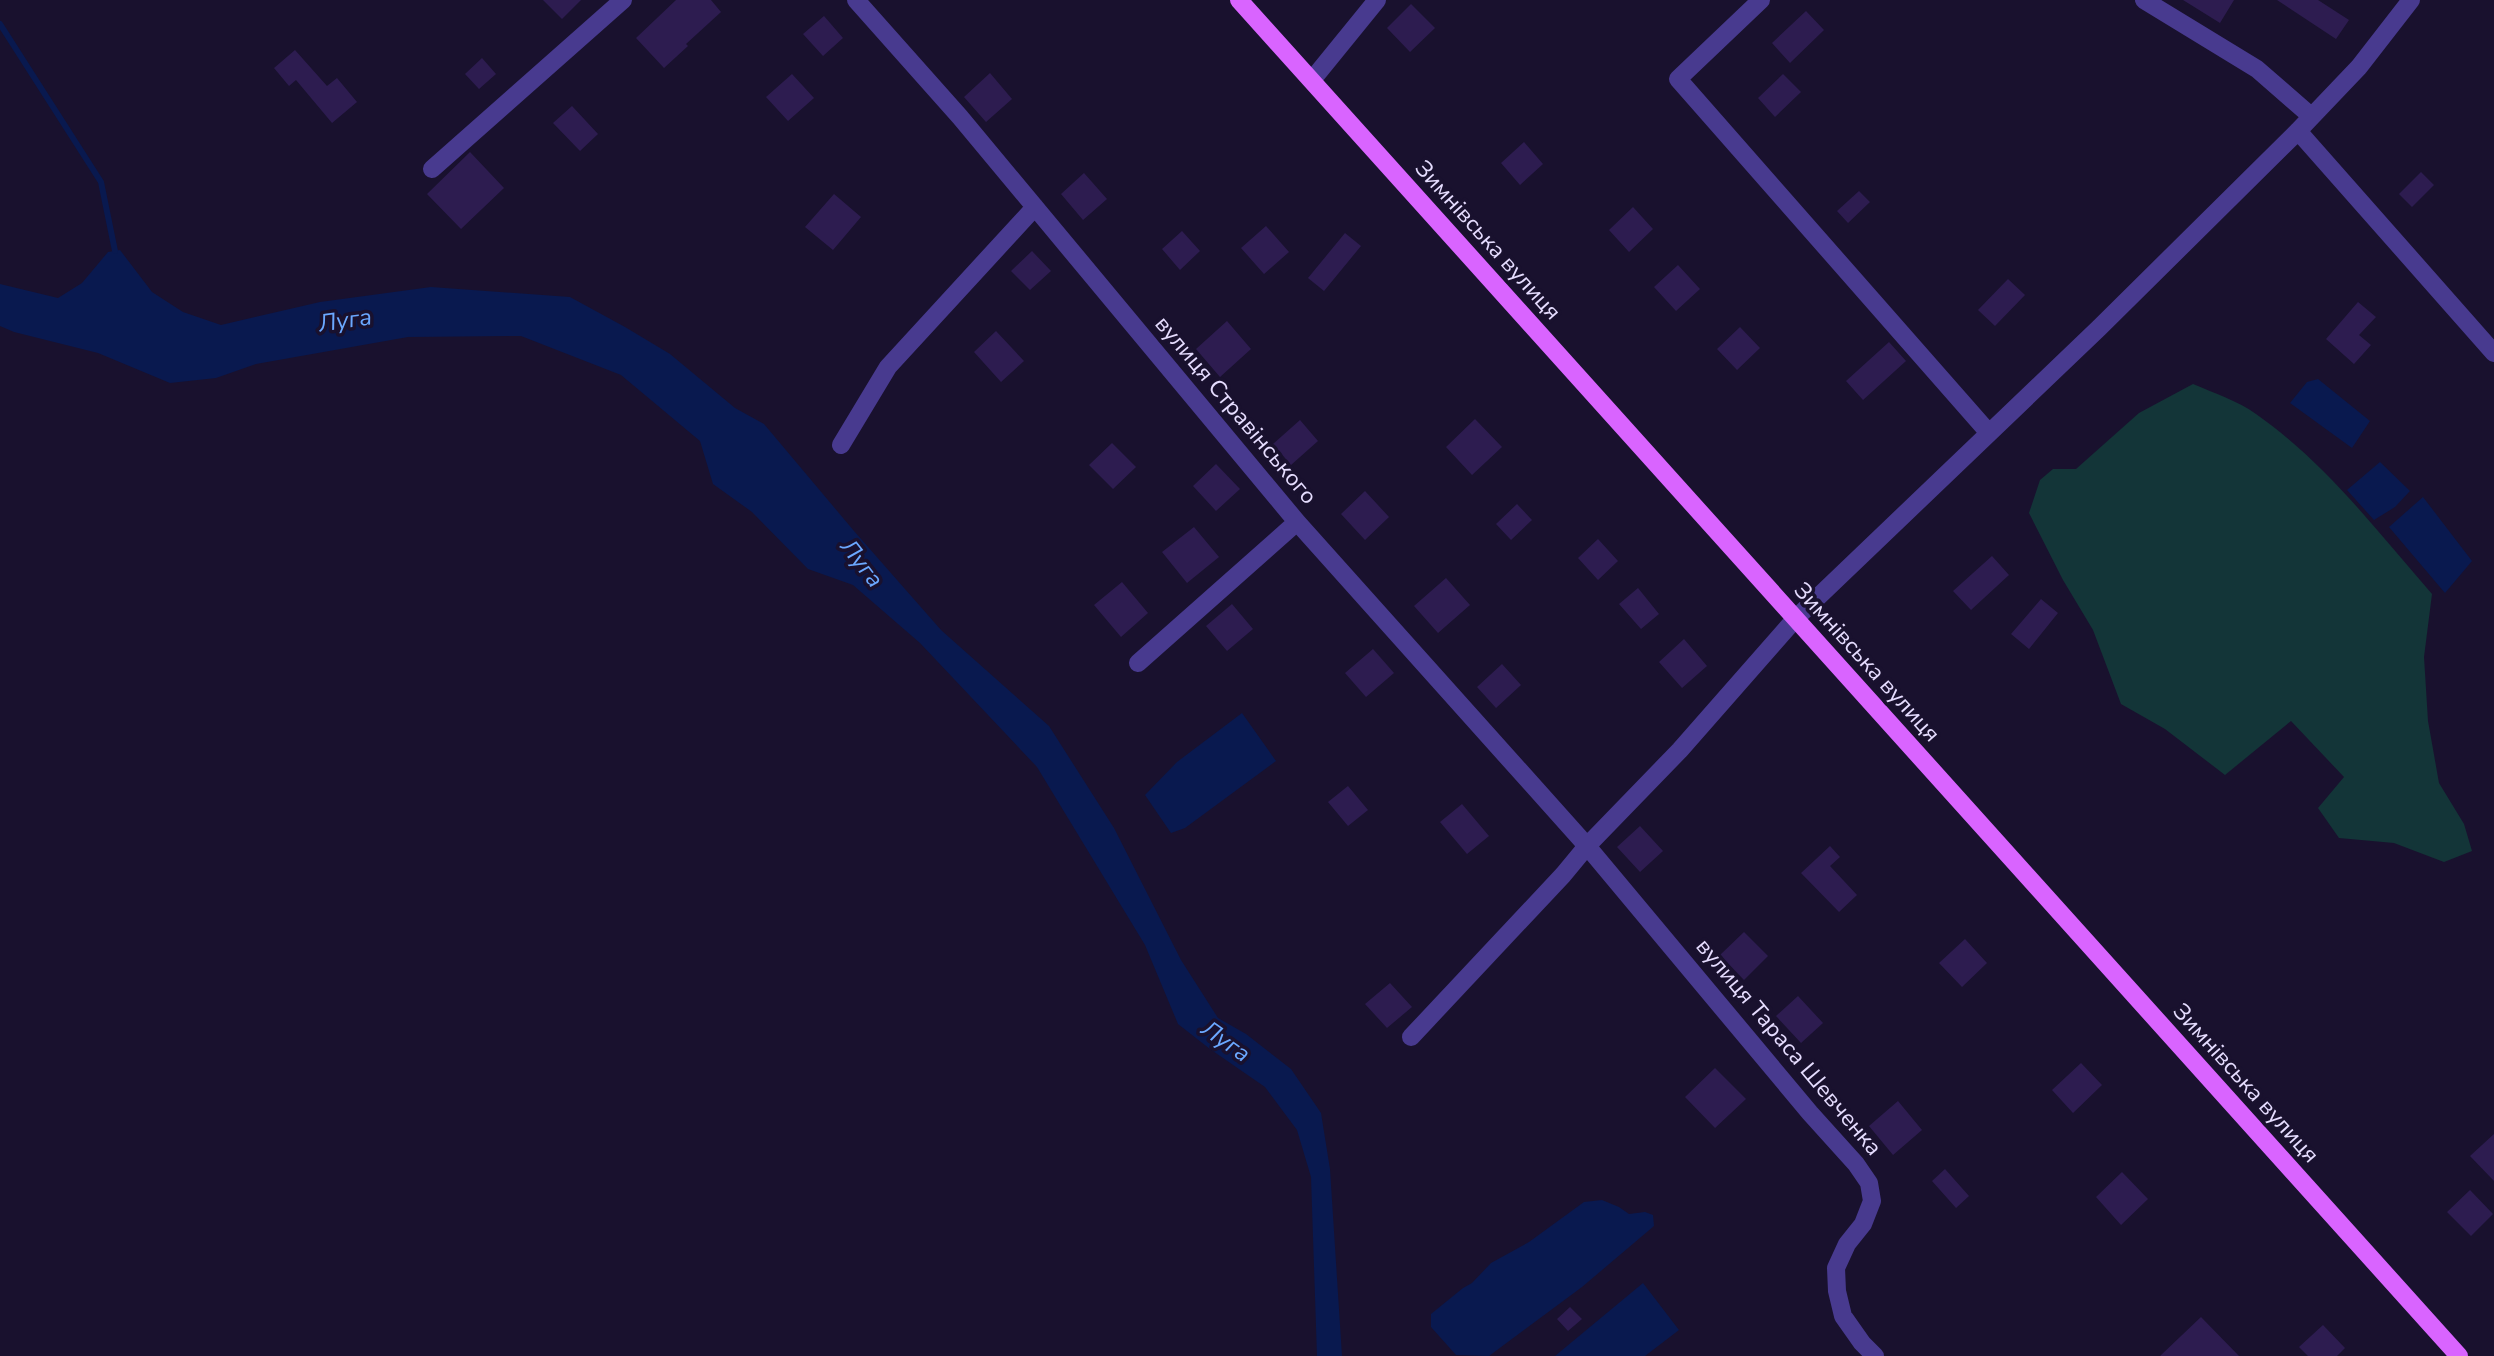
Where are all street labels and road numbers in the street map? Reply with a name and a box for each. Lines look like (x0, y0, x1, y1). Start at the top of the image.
street label: Зимнівська вулиця (1408, 153, 1568, 327)
street label: вулиця Стравінського (1148, 309, 1324, 511)
street label: Зимнівська вулиця (1787, 575, 1947, 749)
street label: вулиця Тараса Шевченка (1689, 932, 1889, 1162)
street label: Зимнівська вулиця (2166, 996, 2326, 1170)

